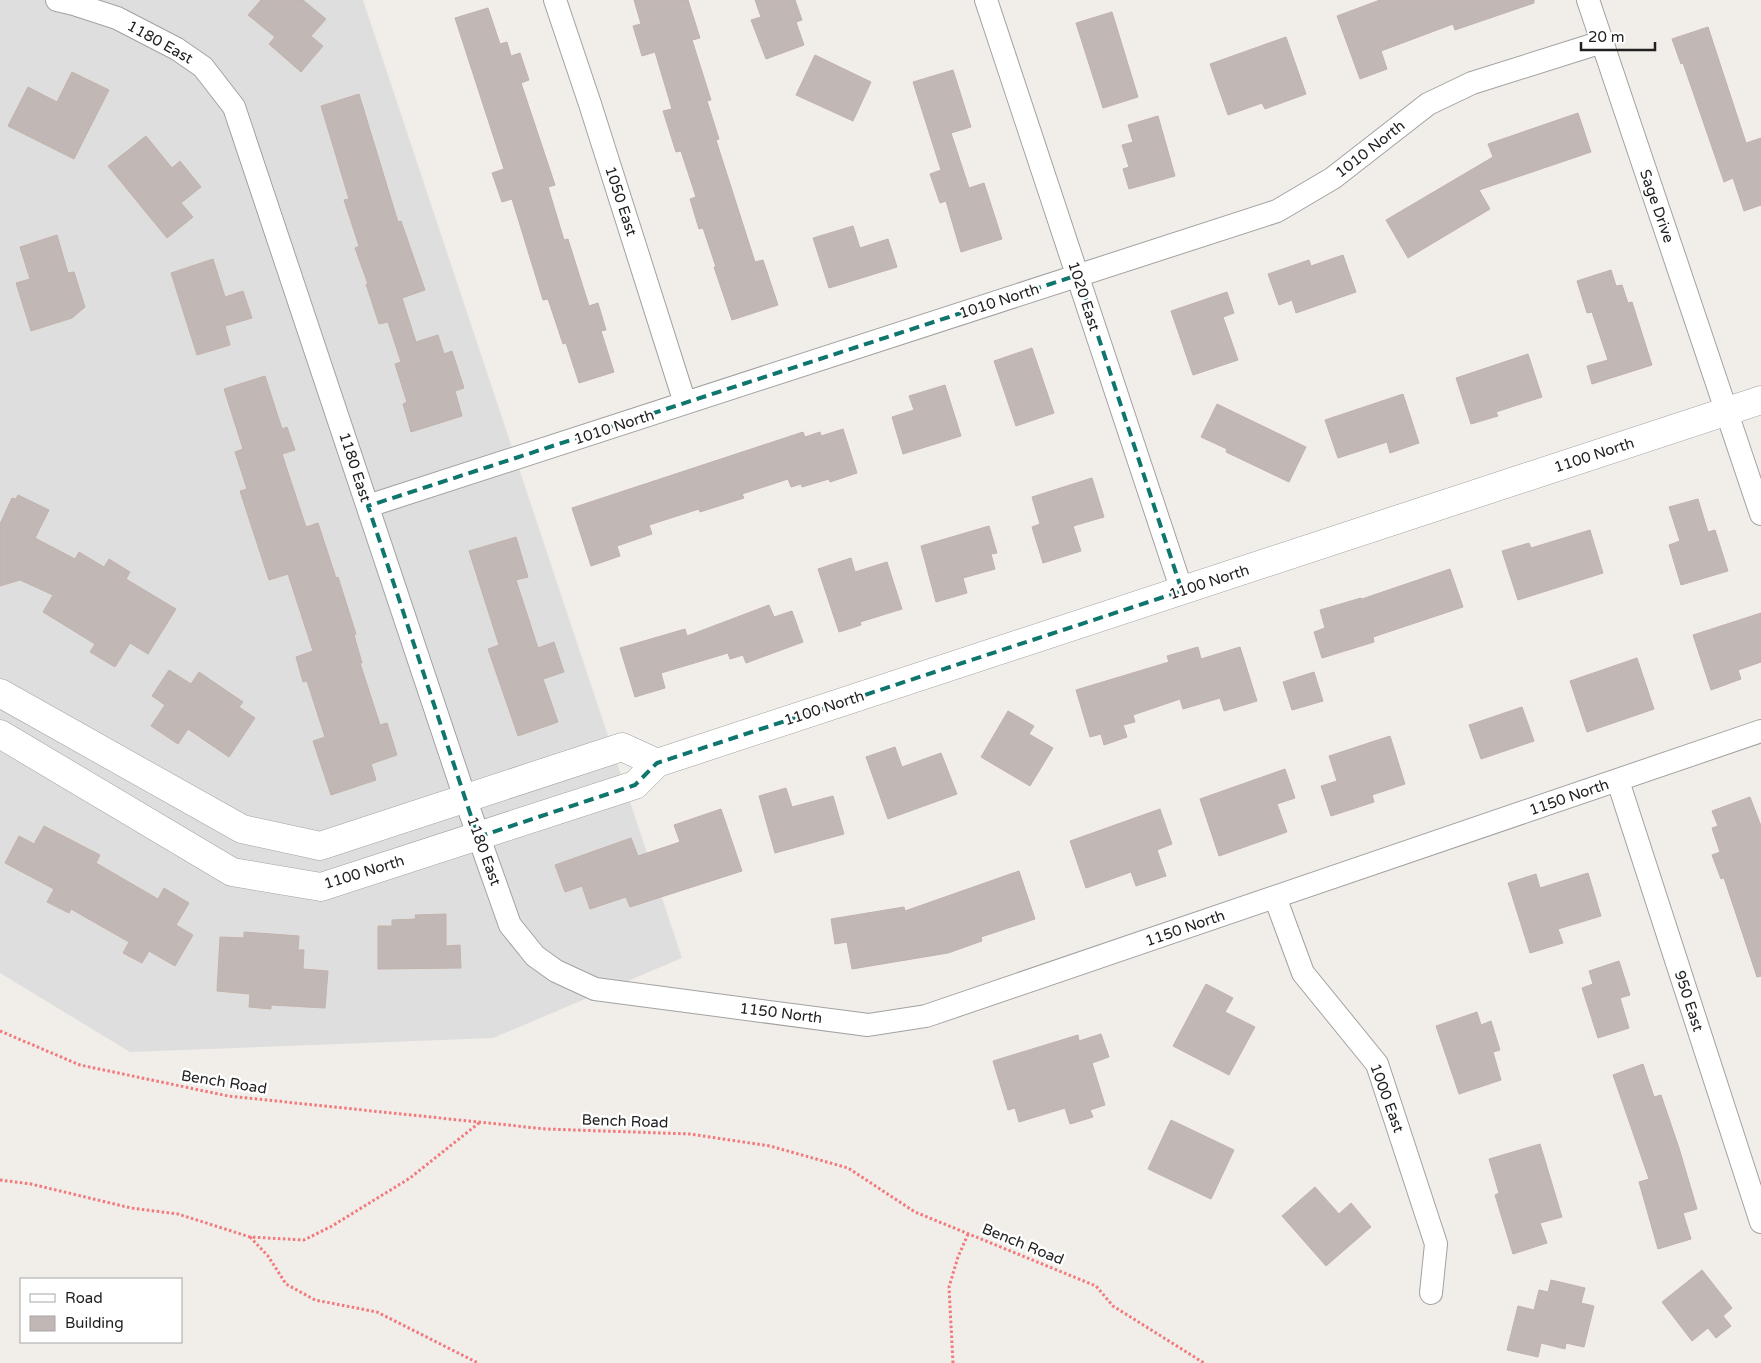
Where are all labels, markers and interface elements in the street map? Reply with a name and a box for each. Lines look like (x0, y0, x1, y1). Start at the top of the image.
street label: 1180 East (124, 17, 196, 68)
scale bar (1581, 20, 1655, 52)
text: 20 m (1588, 28, 1625, 46)
street label: 1010 North (1332, 116, 1408, 182)
street label: 1050 East (601, 164, 641, 238)
street label: Sage Drive (1636, 167, 1678, 245)
street label: 1020 East (1064, 259, 1104, 333)
street label: 1010 North (957, 280, 1041, 322)
street label: 1010 North (572, 406, 656, 448)
street label: 1180 East (335, 430, 375, 504)
street label: 1100 North (1552, 434, 1636, 476)
street label: 1100 North (1167, 561, 1251, 603)
street label: 1100 North (782, 687, 866, 729)
street label: 1150 North (1527, 775, 1611, 819)
street label: 1180 East (463, 814, 505, 888)
street label: 1100 North (322, 851, 406, 893)
street label: 1150 North (1143, 906, 1227, 950)
street label: 950 East (1671, 968, 1707, 1034)
street label: 1150 North (739, 999, 823, 1027)
street label: 1000 East (1366, 1061, 1408, 1135)
street label: Bench Road (180, 1066, 268, 1098)
street label: Bench Road (581, 1110, 669, 1132)
street label: Bench Road (979, 1219, 1067, 1269)
legend (20, 1278, 182, 1343)
text: Road (65, 1289, 103, 1307)
text: Building (65, 1314, 124, 1332)

